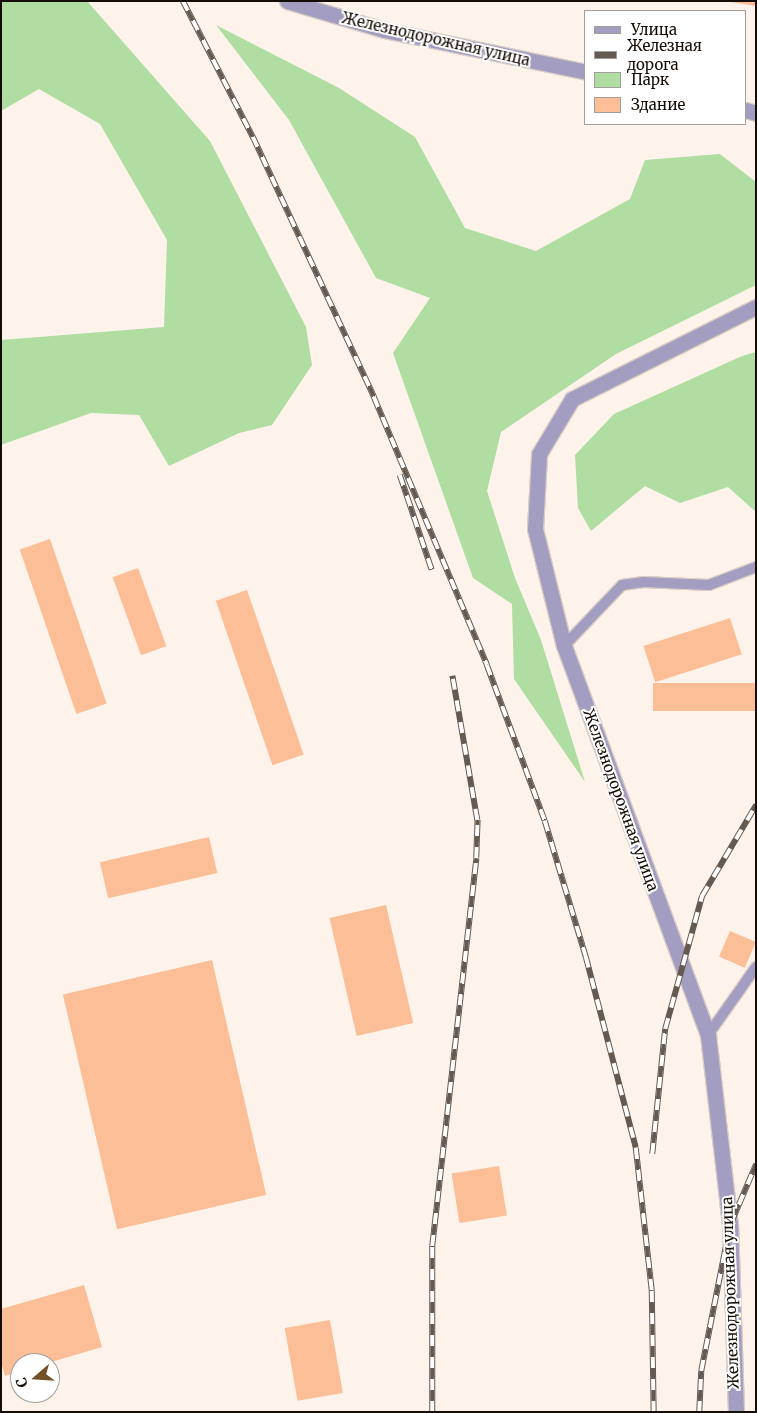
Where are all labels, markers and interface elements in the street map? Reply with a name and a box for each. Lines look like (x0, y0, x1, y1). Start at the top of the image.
street label: Железнодорожная улица (340, 9, 532, 69)
legend (584, 10, 747, 125)
text: Улица (631, 20, 677, 39)
text: Железная дорога (627, 36, 702, 74)
text: Парк (631, 70, 669, 89)
text: Здание (631, 95, 685, 114)
street label: Железнодорожная улица (580, 706, 662, 894)
street label: Железнодорожная улица (718, 1196, 742, 1390)
north arrow (10, 1353, 60, 1403)
text: С (12, 1375, 32, 1390)

